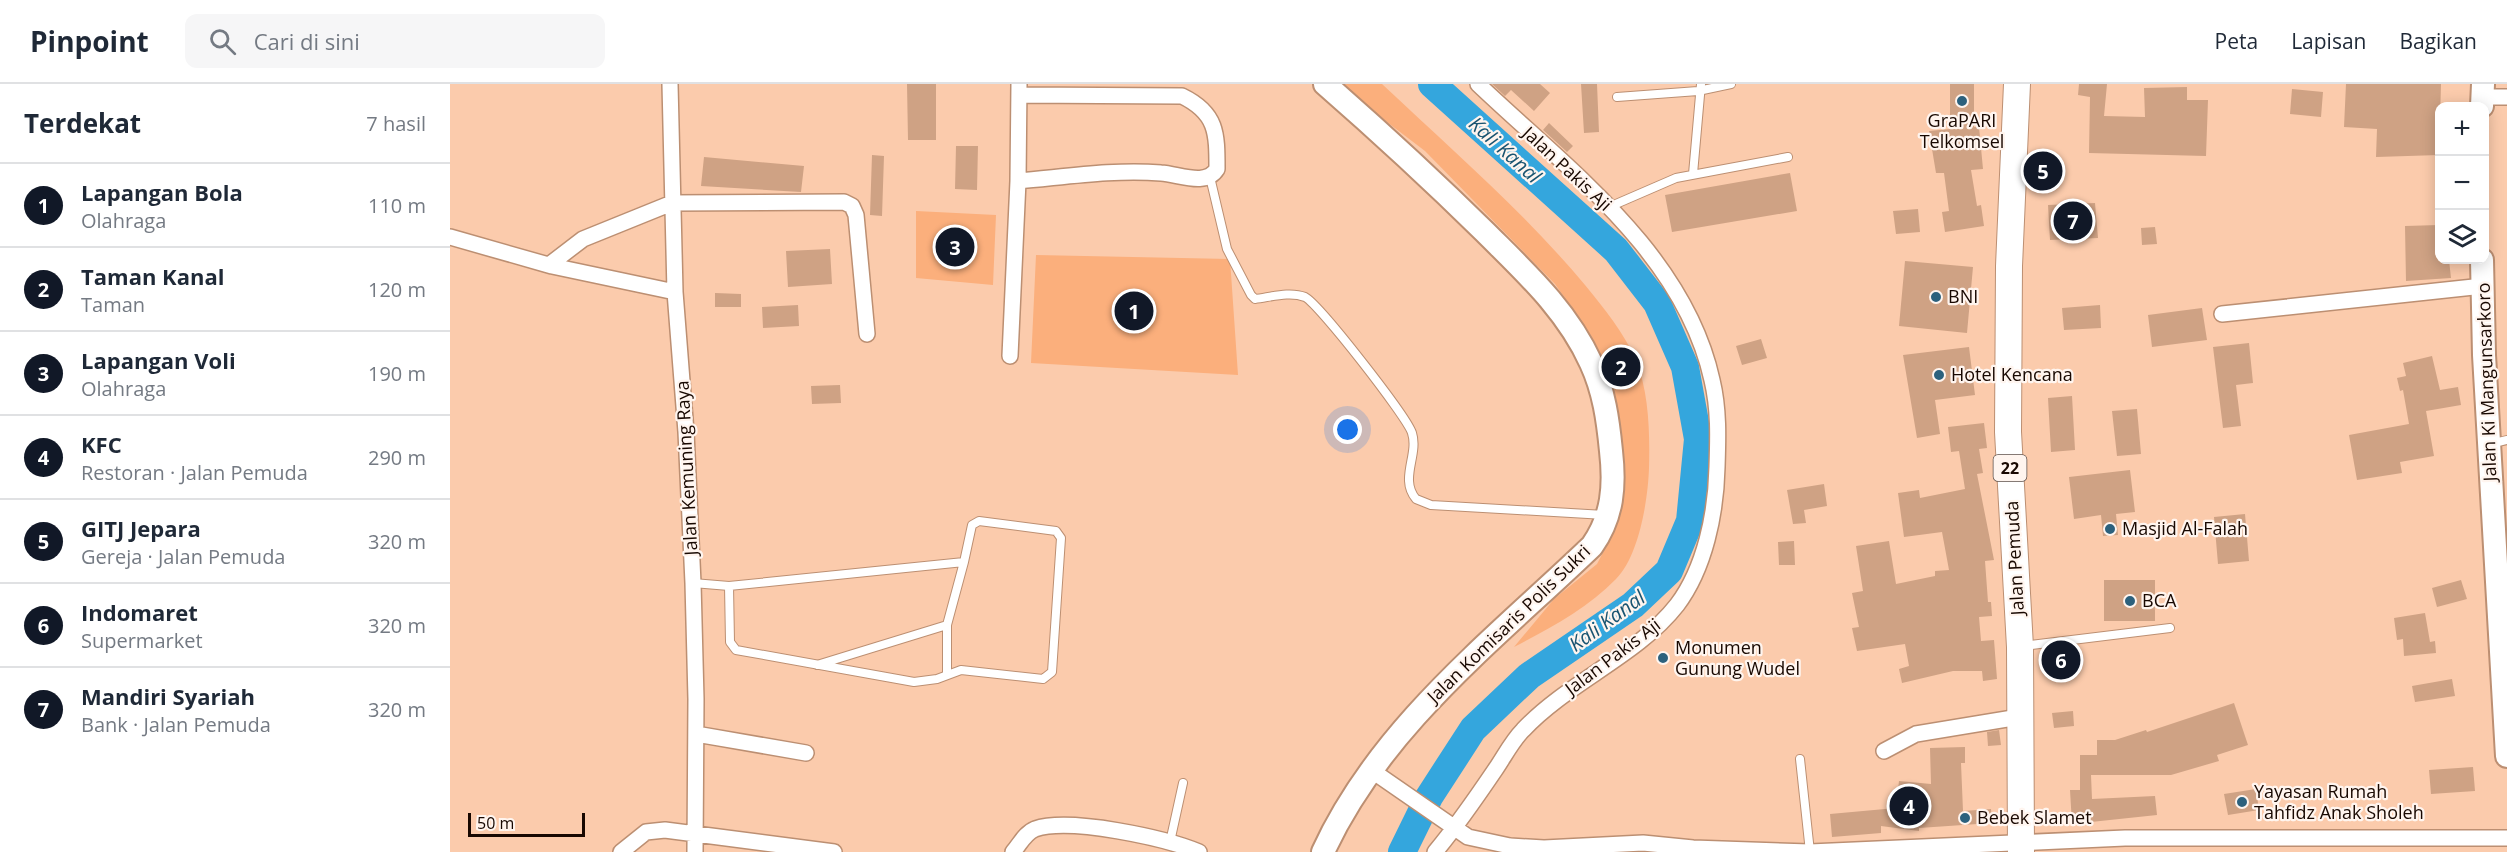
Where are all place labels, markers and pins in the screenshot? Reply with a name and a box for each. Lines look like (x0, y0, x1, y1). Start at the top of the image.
marker: GraPARI Telkomsel (1955, 94, 1969, 108)
place label: GraPARI Telkomsel (1920, 108, 2004, 153)
pin: 5 (2024, 148, 2062, 194)
pin: 7 (2054, 198, 2092, 244)
pin: 3 (936, 224, 974, 270)
place label: BNI (1948, 284, 1978, 308)
pin: 1 (1114, 288, 1154, 334)
marker: BNI (1929, 290, 1943, 304)
pin: 2 (1602, 344, 1640, 390)
place label: Hotel Kencana (1951, 362, 2073, 386)
marker: Hotel Kencana (1932, 368, 1946, 382)
place label: Masjid Al-Falah (2122, 516, 2248, 540)
marker: Masjid Al-Falah (2103, 522, 2117, 536)
place label: BCA (2142, 588, 2177, 612)
marker: BCA (2123, 594, 2137, 608)
place label: Monumen Gunung Wudel (1675, 635, 1800, 680)
pin: 6 (2042, 638, 2080, 682)
marker: Monumen Gunung Wudel (1656, 651, 1670, 665)
place label: Yayasan Rumah Tahfidz Anak Sholeh (2254, 779, 2424, 824)
pin: 4 (1890, 784, 1928, 828)
marker: Yayasan Rumah Tahfidz Anak Sholeh (2235, 795, 2249, 809)
place label: Bebek Slamet (1977, 805, 2092, 829)
marker: Bebek Slamet (1958, 811, 1972, 825)

